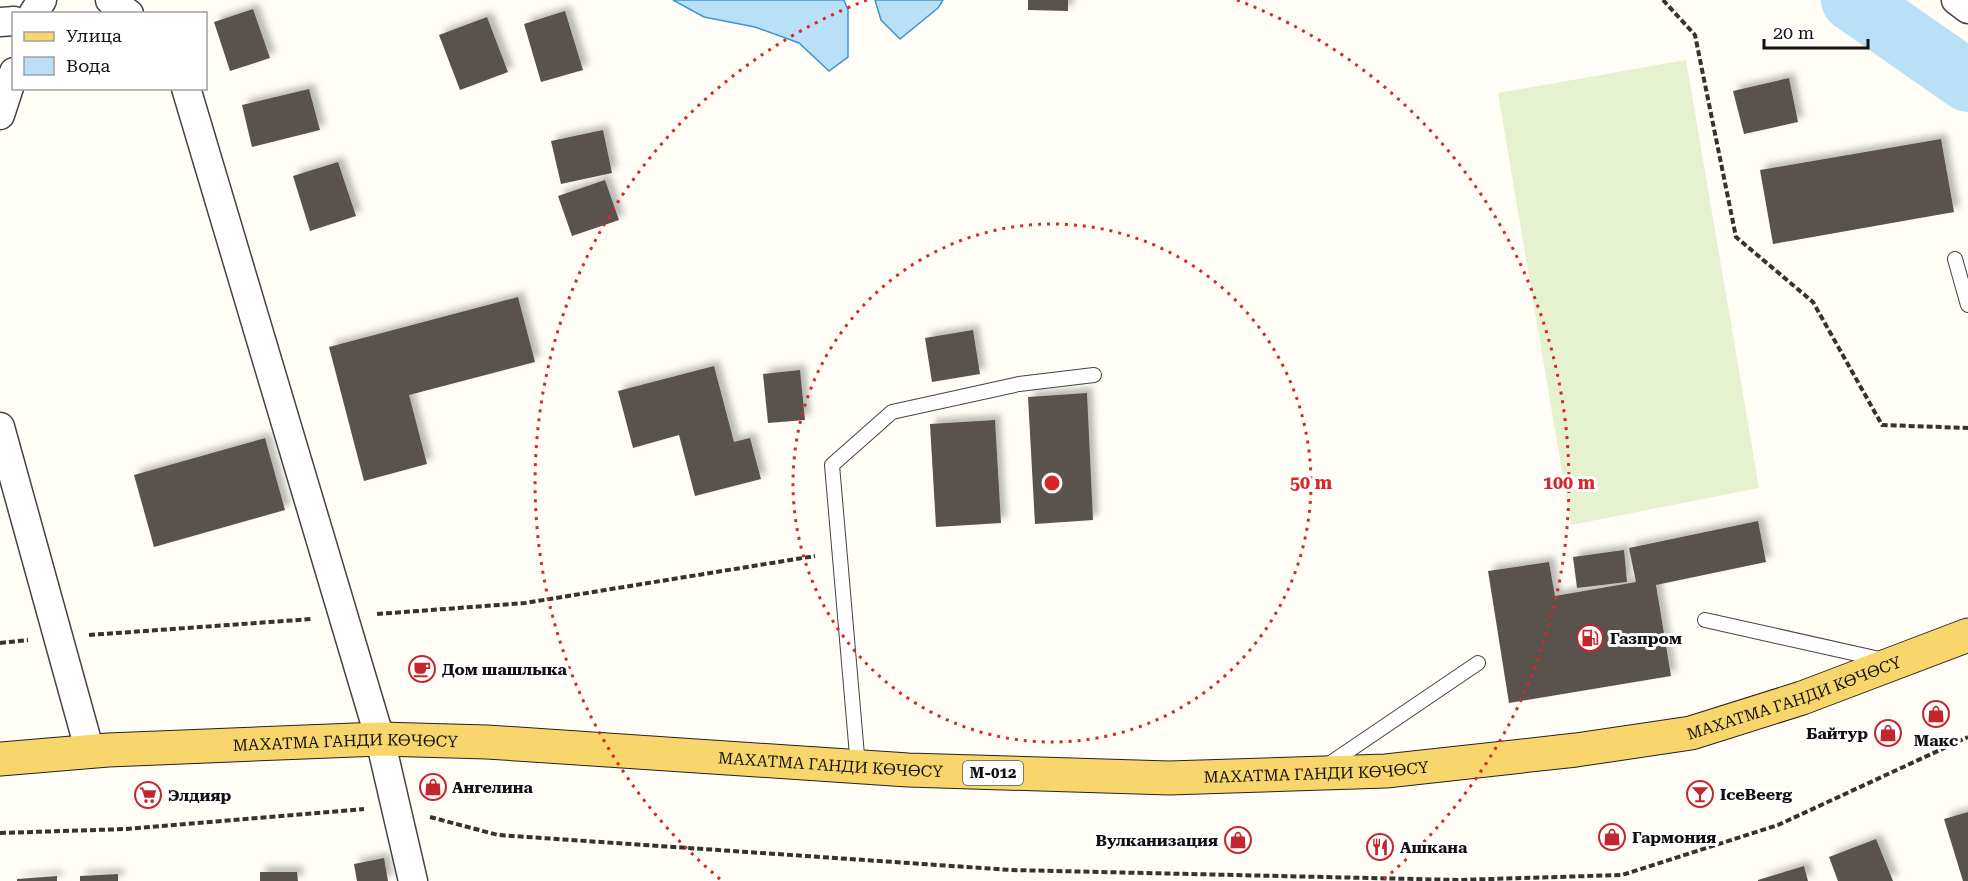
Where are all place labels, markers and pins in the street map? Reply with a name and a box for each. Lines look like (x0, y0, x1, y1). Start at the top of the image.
centre of rings (1042, 473, 1062, 493)
fuel station icon: Газпром (1575, 623, 1605, 653)
place label: Газпром (1610, 629, 1682, 648)
cafe icon: Дом шашлыка (407, 654, 437, 684)
place label: Дом шашлыка (442, 660, 567, 679)
shop icon: Макс (1921, 699, 1951, 729)
shop icon: Байтур (1873, 718, 1903, 748)
place label: Байтур (1806, 724, 1868, 743)
place label: Макс (1914, 731, 1958, 750)
shop icon: Ангелина (418, 772, 448, 802)
place label: Ангелина (452, 778, 534, 797)
bar icon: IceBeerg (1685, 779, 1715, 809)
supermarket icon: Элдияр (133, 780, 163, 810)
place label: IceBeerg (1720, 785, 1792, 804)
place label: Элдияр (168, 786, 232, 805)
shop icon: Гармония (1597, 822, 1627, 852)
shop icon: Вулканизация (1223, 825, 1253, 855)
place label: Гармония (1632, 828, 1716, 847)
place label: Вулканизация (1096, 831, 1218, 850)
restaurant icon: Ашкана (1365, 832, 1395, 862)
place label: Ашкана (1400, 838, 1468, 857)

